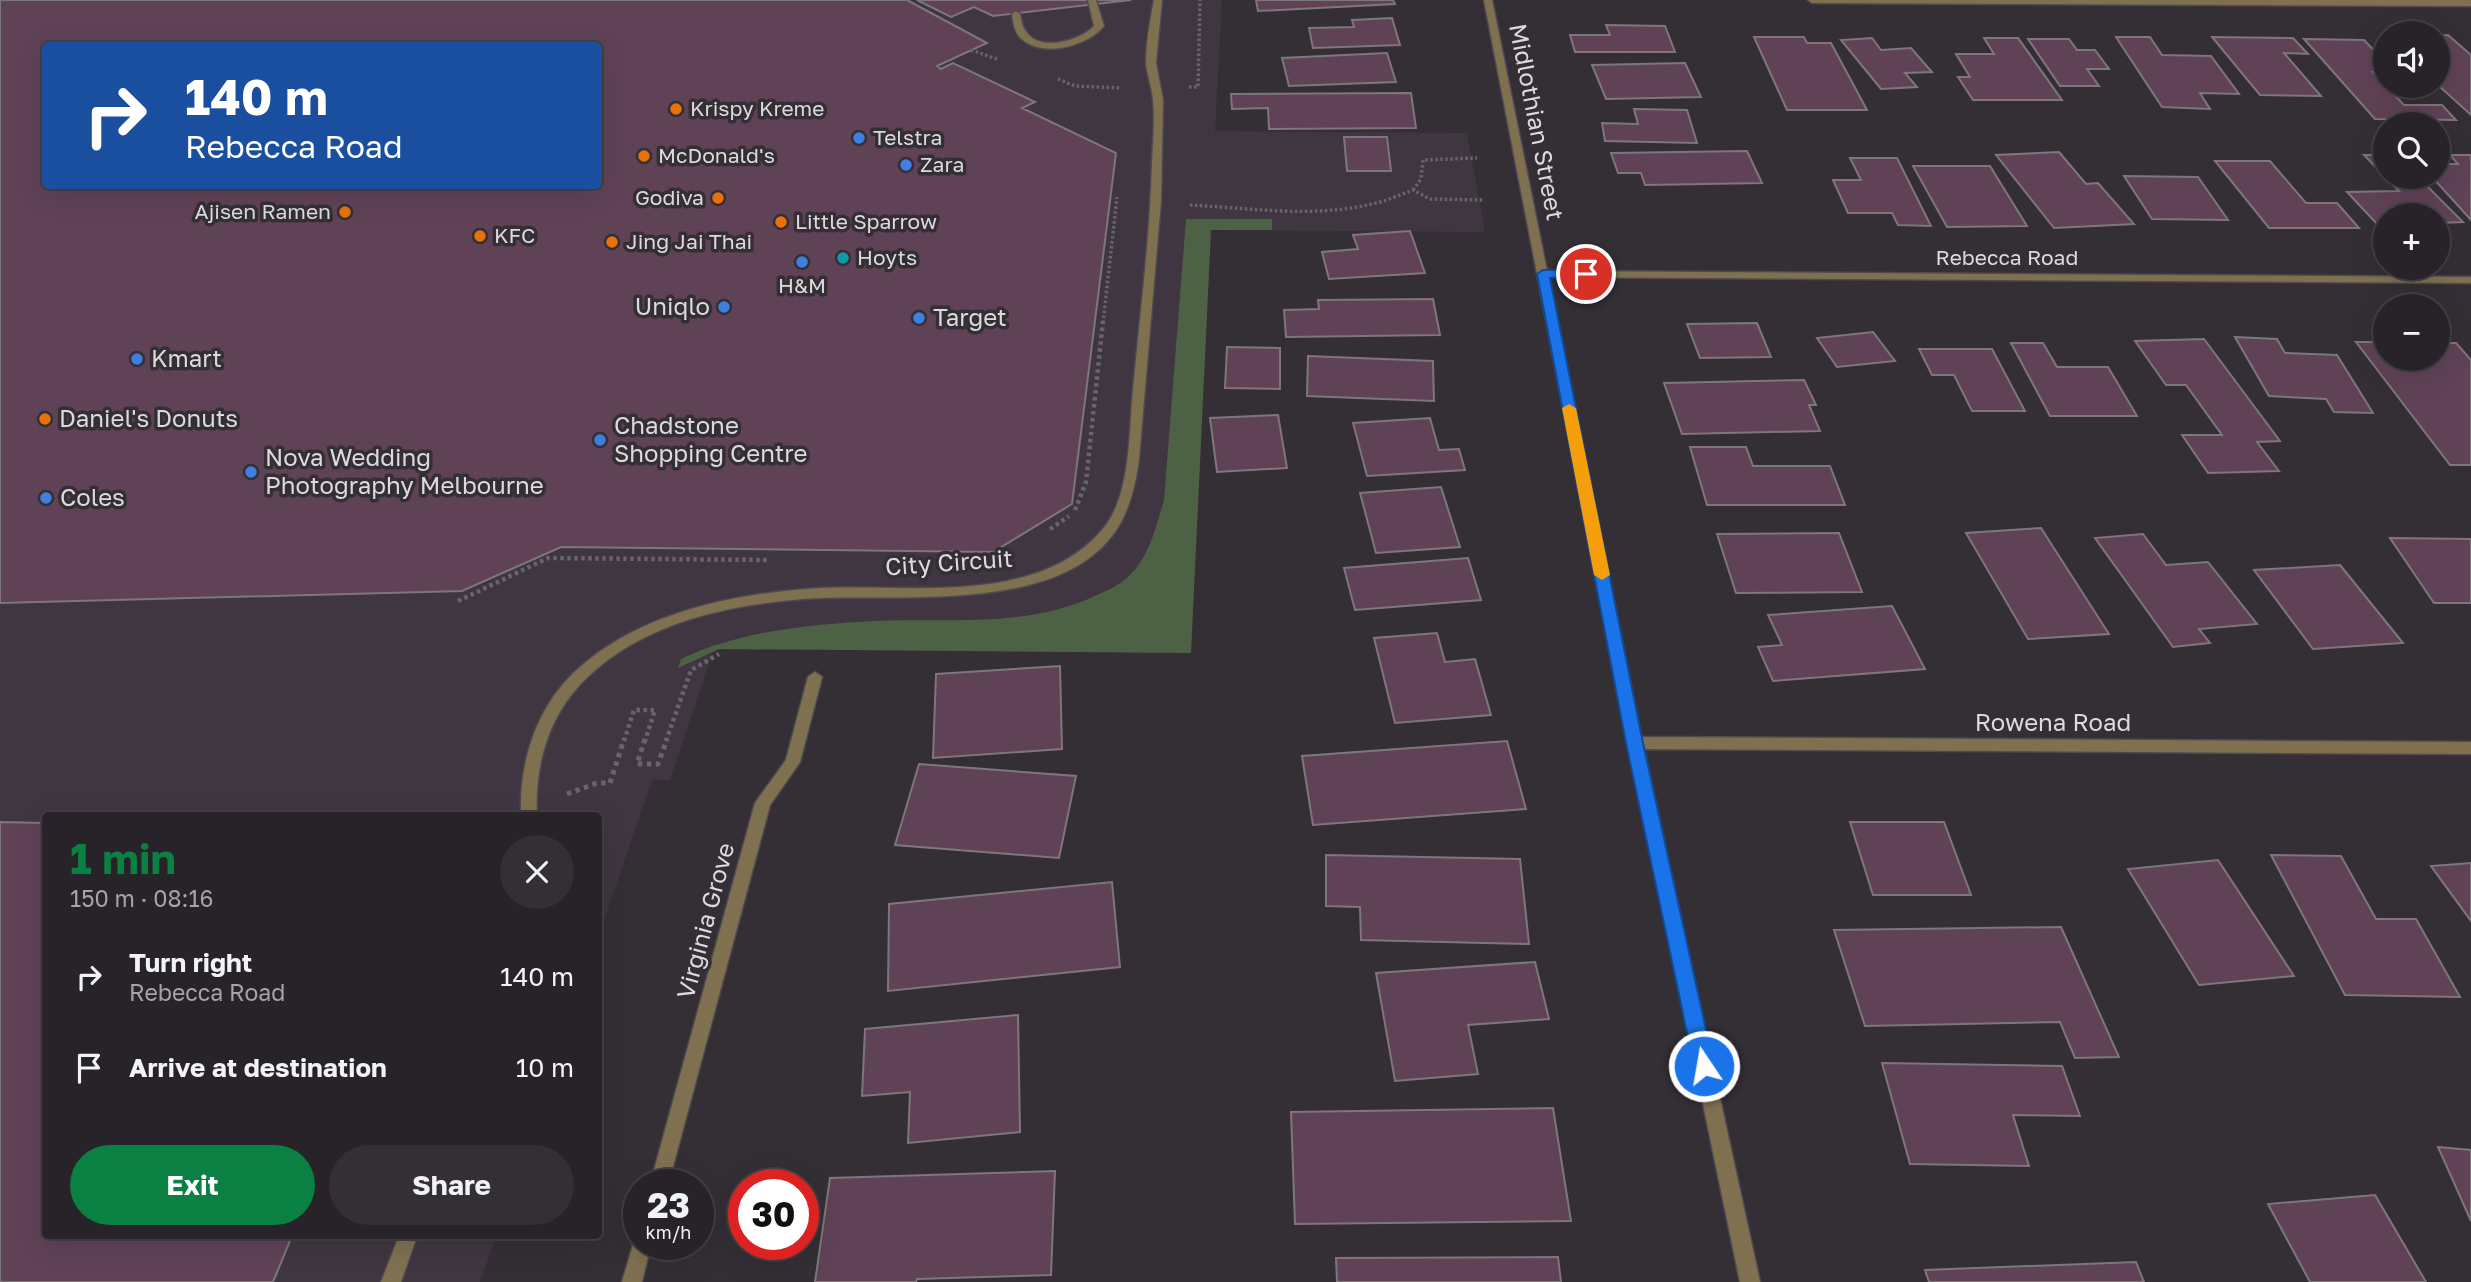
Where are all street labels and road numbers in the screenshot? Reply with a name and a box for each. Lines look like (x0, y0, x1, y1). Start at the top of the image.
street label: Midlothian Street (1504, 21, 1571, 223)
street label: Rebecca Road (1936, 244, 2078, 270)
street label: City Circuit (884, 543, 1014, 580)
street label: Rowena Road (1975, 707, 2131, 736)
street label: Virginia Grove (670, 839, 739, 1002)

